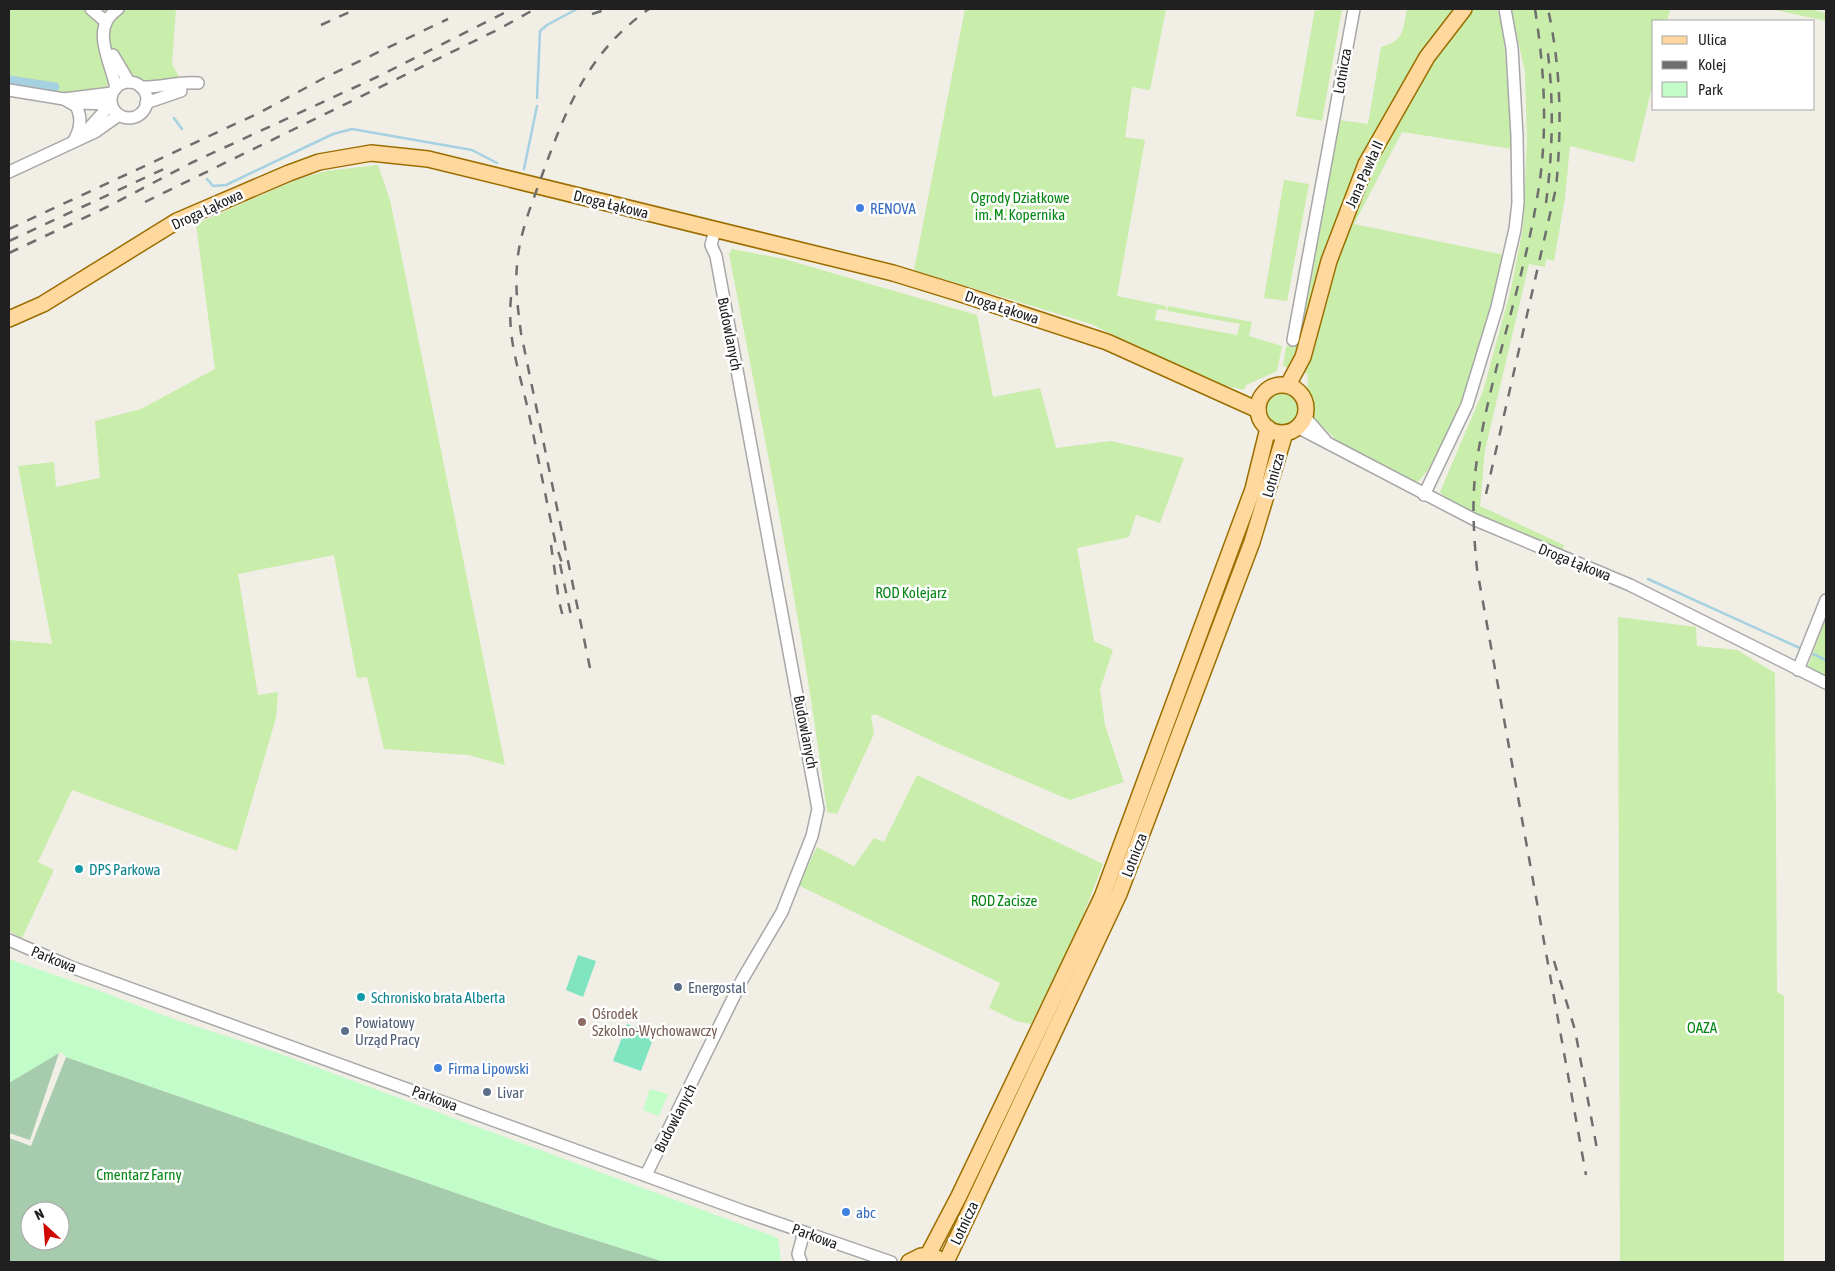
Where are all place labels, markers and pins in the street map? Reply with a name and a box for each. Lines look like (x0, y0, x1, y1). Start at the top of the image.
place label: RENOVA (870, 200, 916, 217)
marker: RENOVA (854, 202, 866, 214)
place label: DPS Parkowa (89, 861, 161, 878)
marker: DPS Parkowa (73, 863, 85, 875)
place label: Energostal (688, 979, 746, 996)
marker: Energostal (672, 981, 684, 993)
place label: Schronisko brata Alberta (371, 989, 505, 1006)
marker: Schronisko brata Alberta (355, 991, 367, 1003)
place label: Ośrodek Szkolno-Wychowawczy (592, 1005, 717, 1039)
place label: Powiatowy Urząd Pracy (355, 1014, 420, 1048)
marker: Ośrodek Szkolno-Wychowawczy (576, 1016, 588, 1028)
marker: Powiatowy Urząd Pracy (339, 1025, 351, 1037)
place label: Firma Lipowski (448, 1060, 529, 1077)
marker: Firma Lipowski (432, 1062, 444, 1074)
place label: Livar (497, 1084, 524, 1101)
marker: Livar (481, 1086, 493, 1098)
place label: abc (856, 1204, 876, 1221)
marker: abc (840, 1206, 852, 1218)

